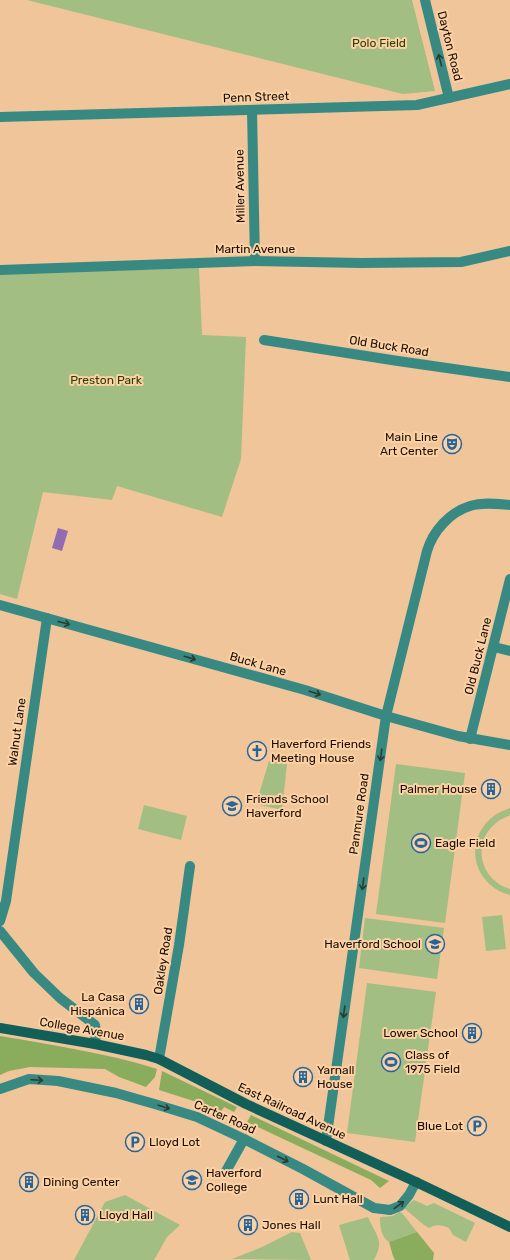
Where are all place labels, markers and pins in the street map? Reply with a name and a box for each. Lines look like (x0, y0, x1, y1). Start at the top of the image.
place label: Main Line Art Center (380, 430, 438, 458)
theatre icon: Main Line Art Center (441, 433, 463, 455)
place label: Haverford Friends Meeting House (271, 737, 371, 765)
church icon: Haverford Friends Meeting House (246, 740, 268, 762)
building icon: Palmer House (480, 778, 502, 800)
place label: Palmer House (400, 782, 477, 796)
place label: Friends School Haverford (246, 792, 329, 820)
school or university icon: Friends School Haverford (221, 795, 243, 817)
sports icon: Eagle Field (410, 832, 432, 854)
place label: Eagle Field (435, 836, 495, 850)
school or university icon: Haverford School (424, 933, 446, 955)
place label: Haverford School (324, 937, 421, 951)
place label: La Casa Hispánica (70, 990, 125, 1018)
building icon: La Casa Hispánica (128, 993, 150, 1015)
building icon: Lower School (461, 1022, 483, 1044)
place label: Lower School (383, 1026, 458, 1040)
place label: Class of 1975 Field (405, 1048, 460, 1076)
sports icon: Class of 1975 Field (380, 1051, 402, 1073)
place label: Yarnall House (317, 1063, 355, 1091)
building icon: Yarnall House (292, 1066, 314, 1088)
parking icon: Blue Lot (466, 1115, 488, 1137)
place label: Blue Lot (417, 1119, 463, 1133)
parking icon: Lloyd Lot (124, 1131, 146, 1153)
place label: Lloyd Lot (149, 1135, 200, 1149)
place label: Haverford College (206, 1166, 262, 1194)
school or university icon: Haverford College (181, 1169, 203, 1191)
building icon: Dining Center (18, 1171, 40, 1193)
place label: Dining Center (43, 1175, 120, 1189)
building icon: Lunt Hall (288, 1188, 310, 1210)
place label: Lunt Hall (313, 1192, 363, 1206)
building icon: Lloyd Hall (74, 1204, 96, 1226)
place label: Lloyd Hall (99, 1208, 153, 1222)
building icon: Jones Hall (237, 1214, 259, 1236)
place label: Jones Hall (262, 1218, 321, 1232)

